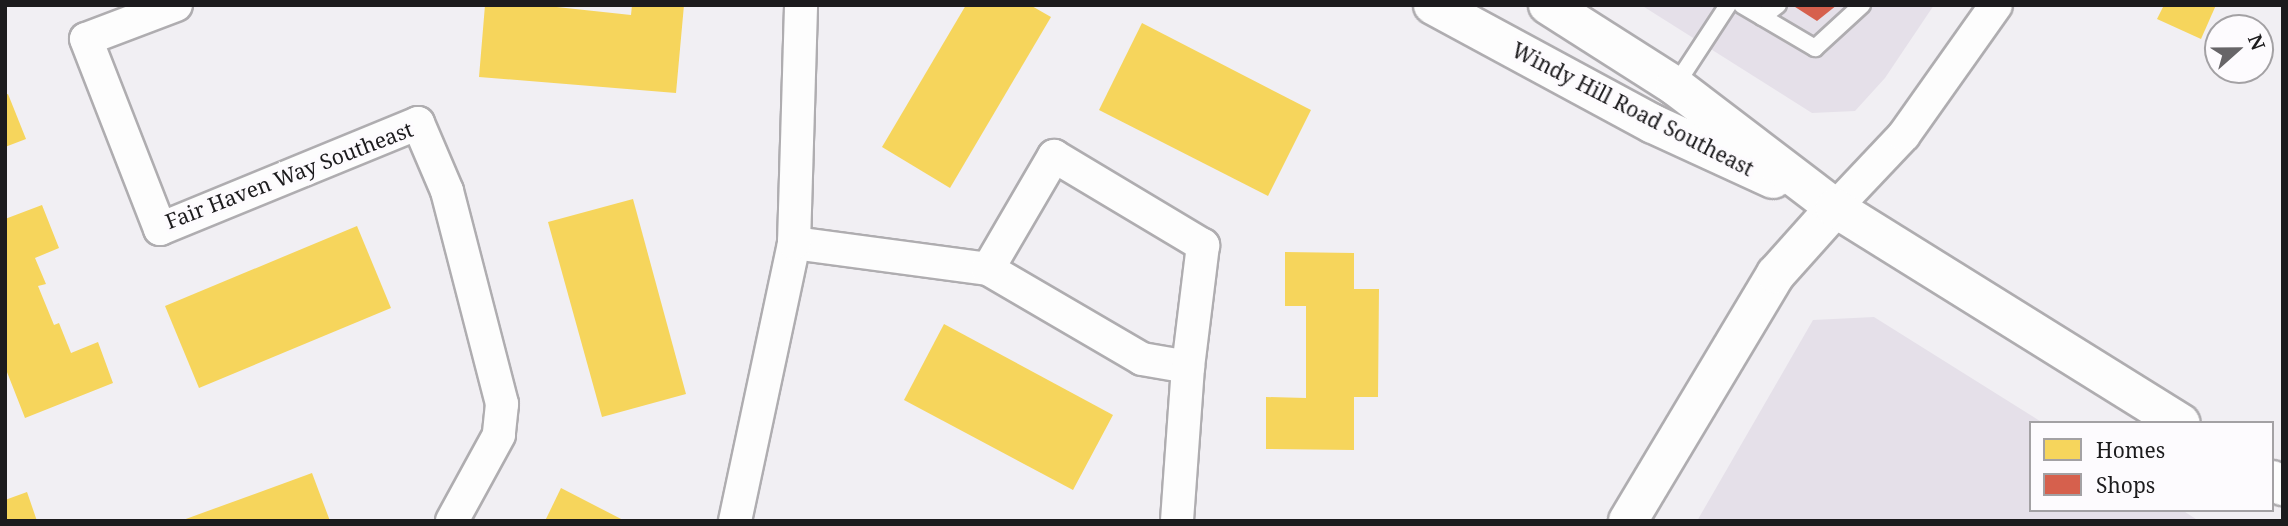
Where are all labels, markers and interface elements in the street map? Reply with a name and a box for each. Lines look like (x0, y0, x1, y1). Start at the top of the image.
north arrow (2204, 14, 2274, 84)
text: N (2242, 31, 2272, 54)
street label: Windy Hill Road Southeast (1508, 37, 1758, 181)
street label: Fair Haven Way Southeast (162, 116, 416, 234)
legend (2029, 421, 2274, 512)
text: Homes (2096, 436, 2165, 464)
text: Shops (2096, 471, 2155, 499)

